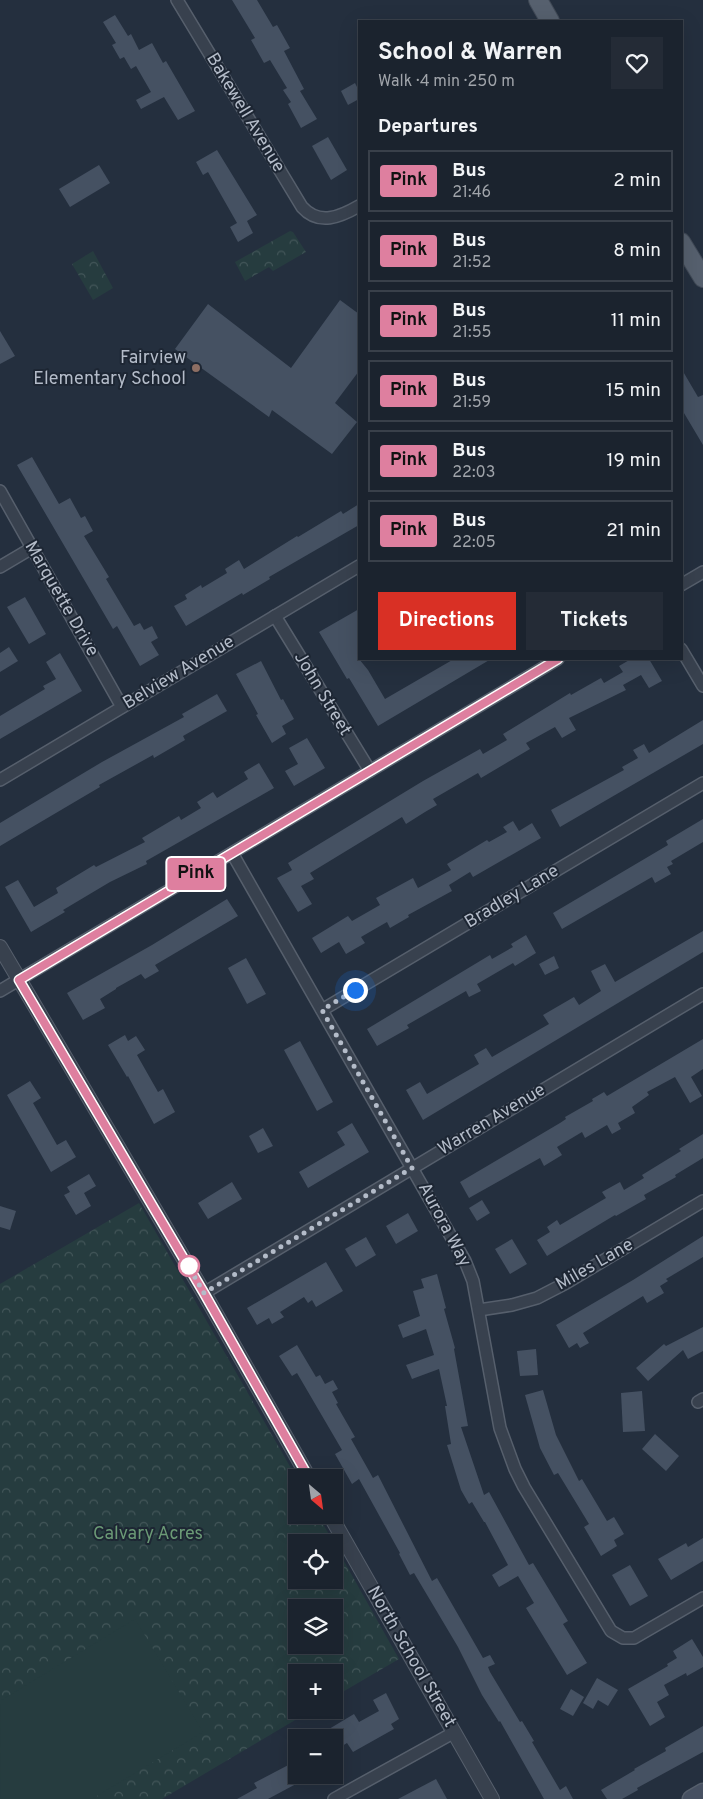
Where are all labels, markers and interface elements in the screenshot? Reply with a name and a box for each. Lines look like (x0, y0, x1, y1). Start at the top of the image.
button: heart (611, 37, 663, 89)
text: School & Warren (378, 38, 563, 68)
street label: Bakewell Avenue (200, 49, 290, 177)
text: Walk · 4 min · 250 m (378, 72, 515, 92)
text: Departures (378, 115, 478, 139)
text: Bus (452, 159, 486, 183)
text: Pink (390, 169, 427, 192)
text: 2 min (613, 169, 661, 193)
text: 21:46 (452, 183, 491, 203)
text: Bus (452, 229, 486, 253)
text: Pink (390, 239, 427, 262)
text: 8 min (613, 239, 661, 263)
text: 21:52 (452, 253, 491, 273)
text: Bus (452, 299, 486, 323)
text: Pink (390, 309, 427, 332)
text: 11 min (611, 309, 661, 333)
text: 21:55 (452, 323, 492, 343)
place label: Fairview Elementary School (33, 347, 186, 391)
marker: Fairview Elementary School (190, 362, 202, 374)
text: Bus (452, 369, 486, 393)
text: Pink (390, 379, 427, 402)
text: 15 min (606, 379, 661, 403)
text: 21:59 (452, 393, 491, 413)
text: Bus (452, 439, 486, 463)
text: Pink (390, 449, 427, 472)
text: 19 min (606, 449, 661, 473)
text: 22:03 (452, 463, 495, 483)
text: Bus (452, 509, 486, 533)
text: Pink (390, 519, 427, 542)
text: 21 min (606, 519, 661, 543)
text: 22:05 (452, 533, 496, 553)
street label: Marquette Drive (19, 537, 103, 661)
button: Directions (378, 592, 516, 650)
button: Tickets (526, 592, 663, 650)
street label: Belview Avenue (119, 631, 239, 715)
street label: John Street (288, 648, 356, 740)
line badge: Pink (161, 858, 231, 890)
street label: Bradley Lane (461, 860, 563, 934)
text: Pink (177, 862, 215, 885)
your location (343, 978, 368, 1003)
street label: Warren Avenue (434, 1079, 550, 1161)
street label: Aurora Way (412, 1179, 476, 1271)
street label: Miles Lane (552, 1234, 638, 1296)
unlabelled marker (178, 1255, 200, 1277)
north arrow (288, 1469, 342, 1524)
map controls (288, 1469, 343, 1784)
park label: Calvary Acres (93, 1523, 203, 1546)
button: locate (288, 1534, 343, 1589)
street label: North School Street (361, 1582, 461, 1732)
button: layers (288, 1599, 343, 1654)
button: + (288, 1664, 343, 1719)
button: − (288, 1729, 343, 1784)

